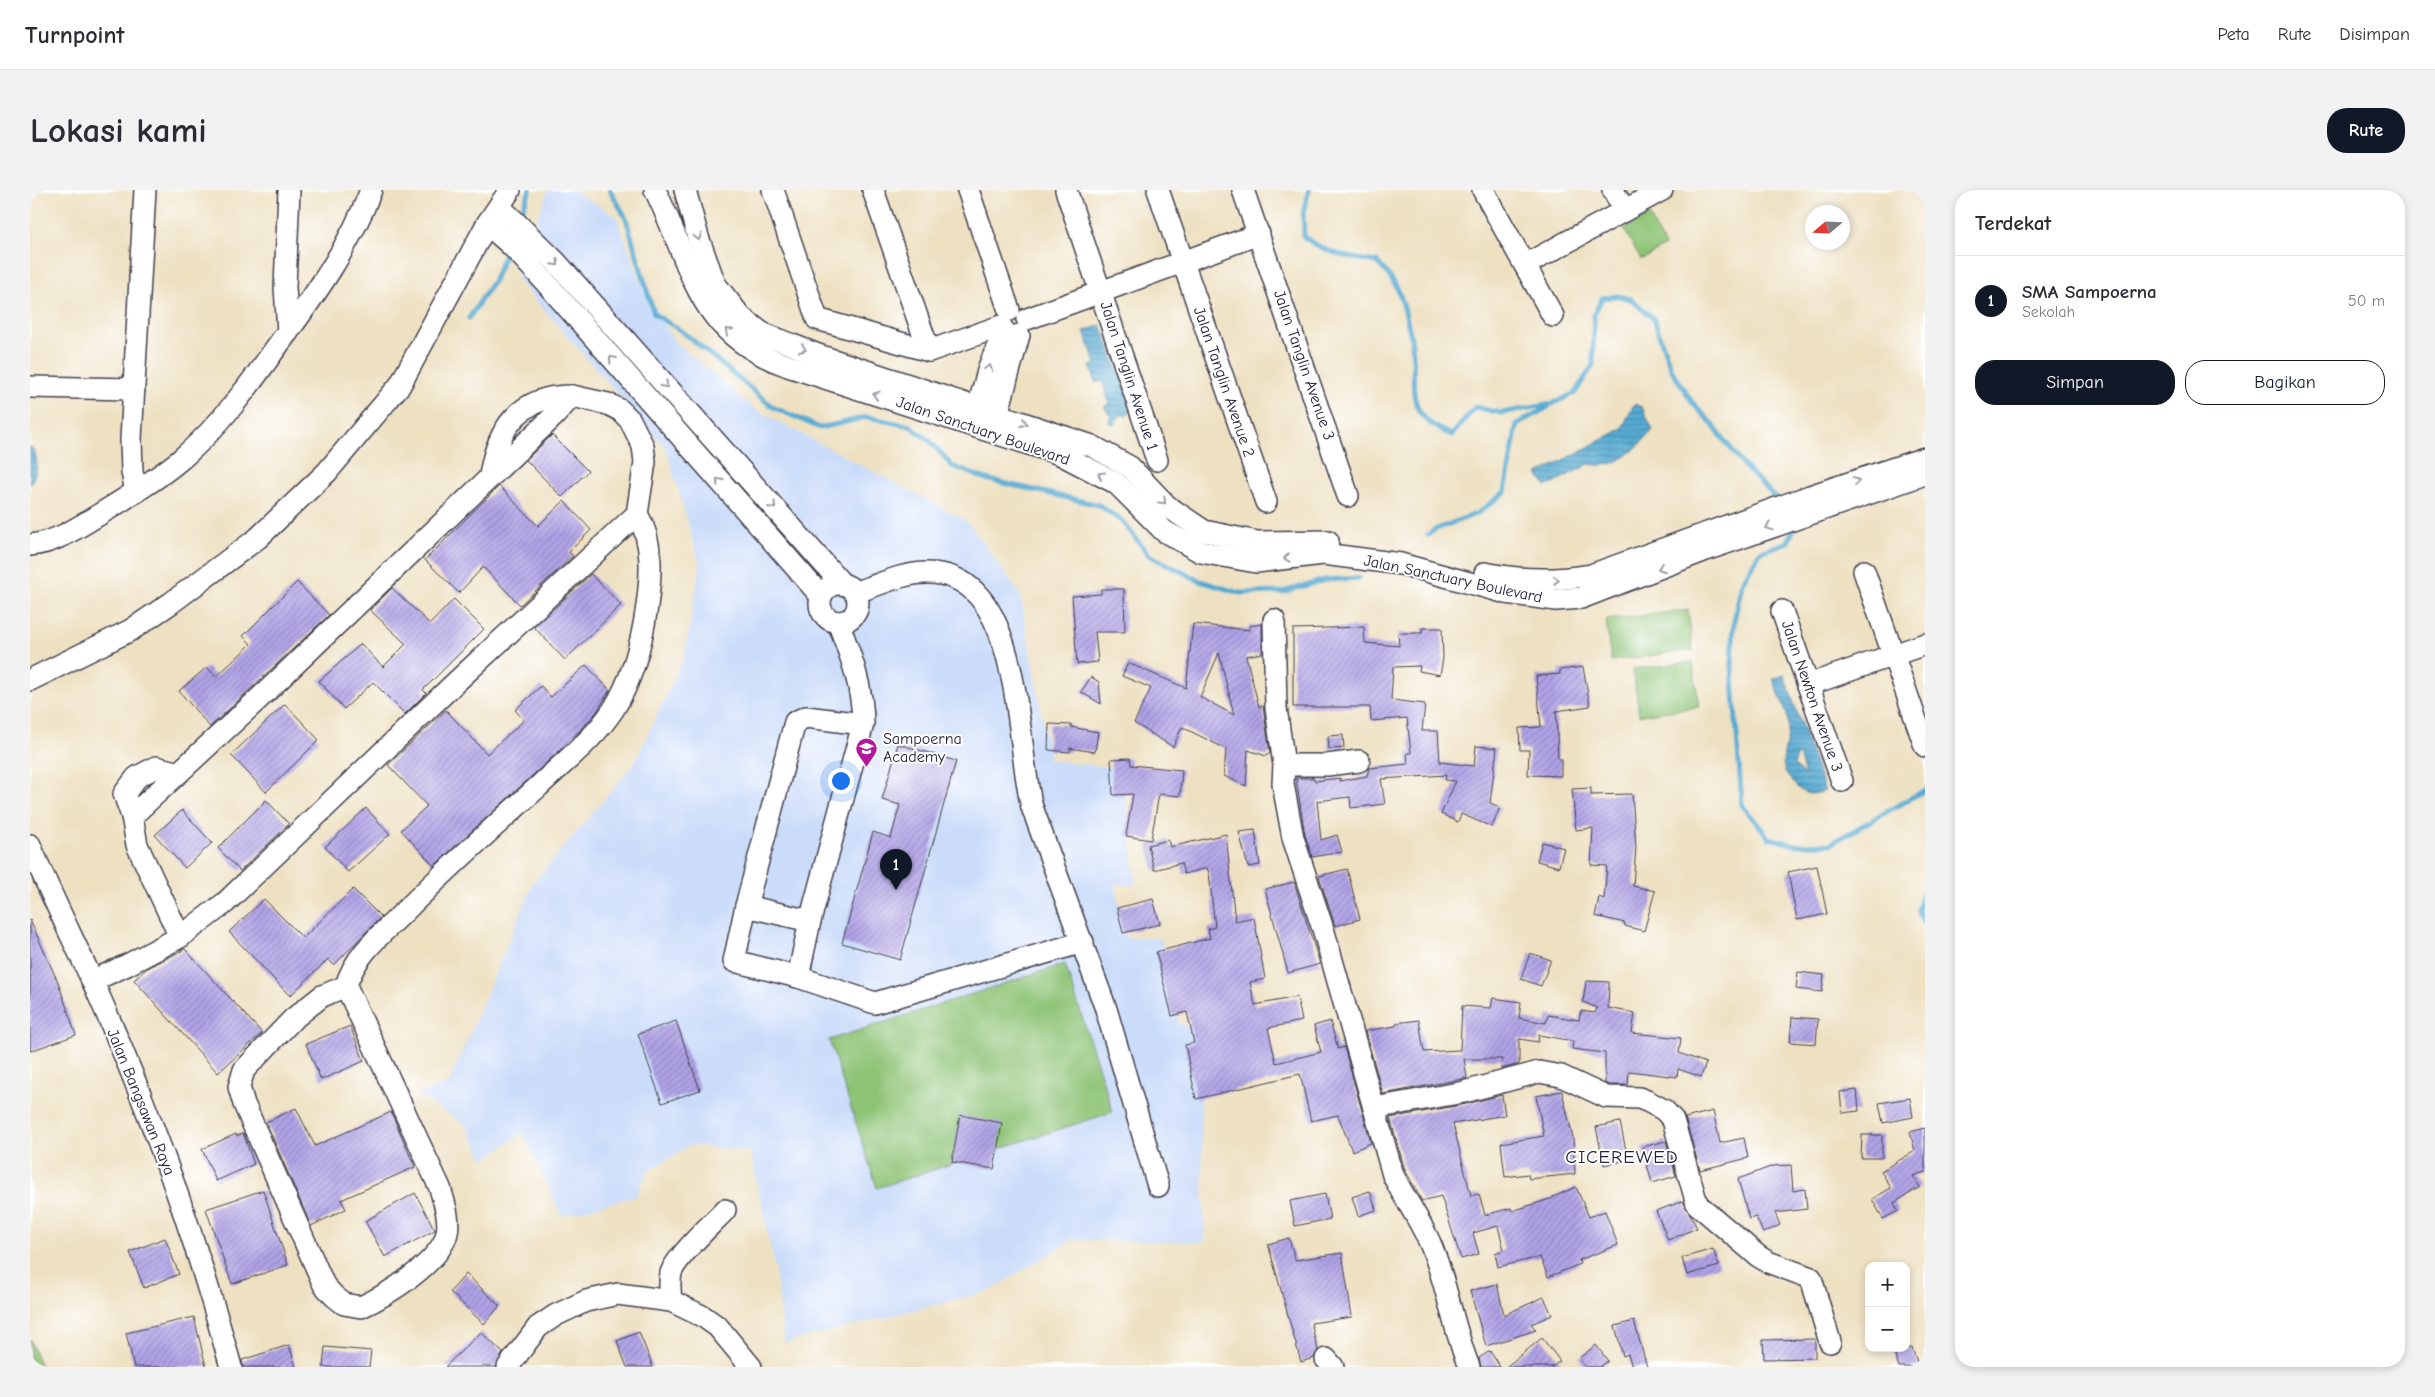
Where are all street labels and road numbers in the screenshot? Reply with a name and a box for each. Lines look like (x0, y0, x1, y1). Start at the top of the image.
street label: Jalan Tanglin Avenue 3 (1270, 288, 1338, 442)
street label: Jalan Tanglin Avenue 1 (1096, 299, 1162, 453)
street label: Jalan Tanglin Avenue 2 (1190, 304, 1258, 460)
street label: Jalan Sanctuary Boulevard (894, 393, 1072, 469)
street label: Jalan Sanctuary Boulevard (1362, 551, 1544, 607)
street label: Jalan Newton Avenue 3 (1778, 618, 1846, 774)
street label: Jalan Bangsawan Raya (103, 1026, 179, 1178)

